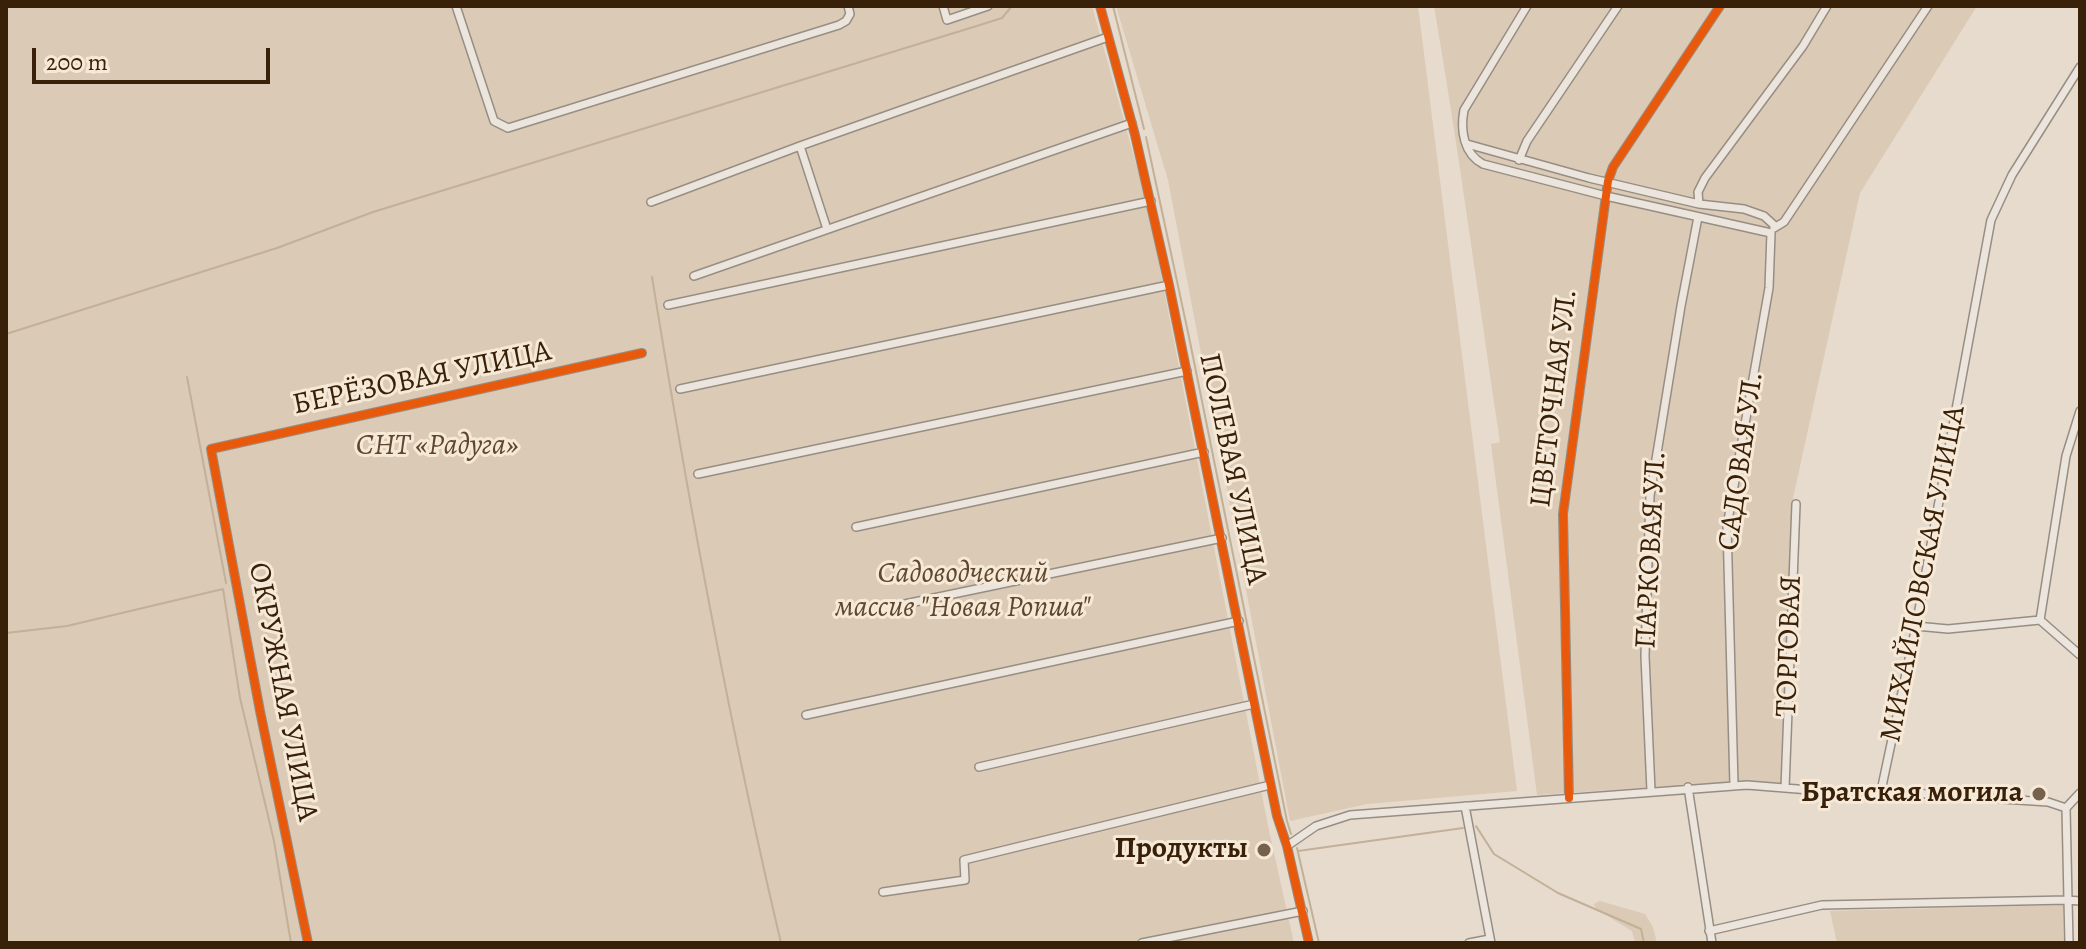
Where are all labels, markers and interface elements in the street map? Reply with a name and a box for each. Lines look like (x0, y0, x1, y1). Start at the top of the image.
scale bar (36, 32, 274, 82)
text: 200 m (46, 46, 108, 78)
street label: ЦВЕТОЧНАЯ УЛ. (1524, 287, 1586, 509)
street label: БЕРЁЗОВАЯ УЛИЦА (289, 334, 555, 424)
street label: ПОЛЕВАЯ УЛИЦА (1190, 350, 1274, 588)
street label: САДОВАЯ УЛ. (1712, 369, 1772, 553)
street label: МИХАЙЛОВСКАЯ УЛИЦА (1874, 403, 1974, 745)
park label: СНТ «Радуга» (356, 429, 518, 465)
street label: ПАРКОВАЯ УЛ. (1629, 450, 1675, 650)
park label: Садоводческий массив "Новая Ропша" (835, 557, 1091, 628)
street label: ОКРУЖНАЯ УЛИЦА (239, 560, 325, 824)
street label: ТОРГОВАЯ (1770, 575, 1810, 717)
place label: Братская могила (1801, 776, 2023, 812)
marker: Братская могила (2030, 785, 2048, 803)
place label: Продукты (1114, 832, 1248, 868)
marker: Продукты (1255, 841, 1273, 859)

